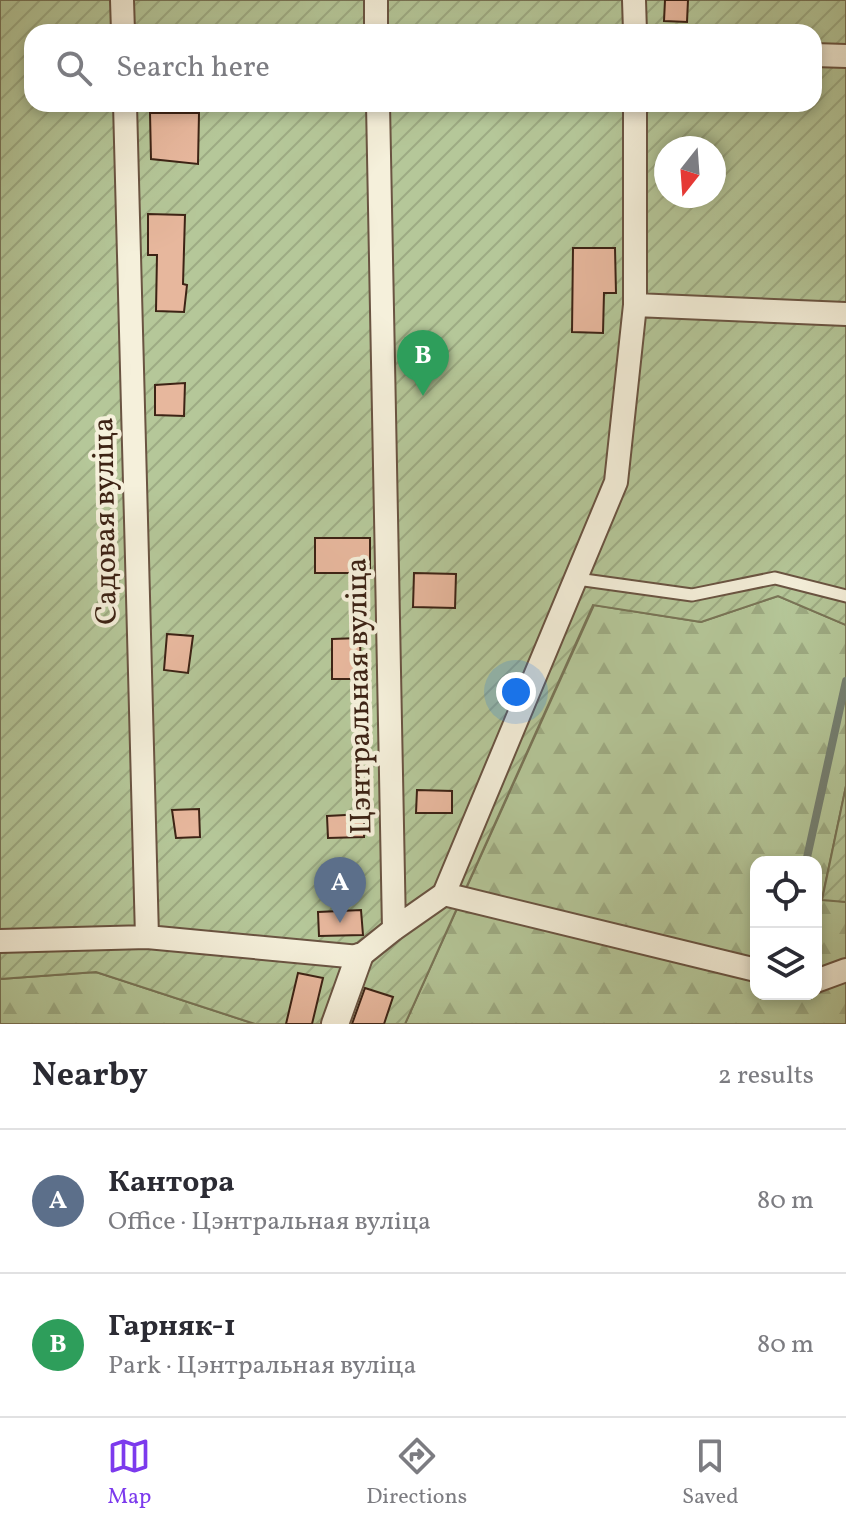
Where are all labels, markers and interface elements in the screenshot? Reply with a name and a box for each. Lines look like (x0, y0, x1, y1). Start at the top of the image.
search box (24, 24, 822, 112)
icon: search (52, 46, 96, 90)
text: Search here (116, 47, 270, 89)
north arrow (654, 136, 726, 208)
pin: B (397, 330, 449, 396)
street label: Садовая вуліца (83, 417, 129, 625)
street label: Цэнтральная вуліца (337, 557, 383, 835)
your location (496, 672, 536, 712)
map controls (750, 856, 822, 1000)
button: locate (750, 856, 822, 928)
pin: A (314, 857, 366, 923)
button: layers (750, 928, 822, 1000)
text: Nearby (32, 1053, 148, 1100)
text: 2 results (718, 1058, 814, 1094)
text: Кантора (108, 1162, 235, 1204)
text: A (49, 1183, 67, 1219)
text: 80 m (757, 1183, 814, 1219)
text: Office · Цэнтральная вуліца (108, 1204, 431, 1240)
text: Гарняк-1 (108, 1306, 236, 1348)
text: B (49, 1327, 67, 1363)
text: 80 m (757, 1327, 814, 1363)
text: Park · Цэнтральная вуліца (108, 1348, 416, 1384)
tab: Map (107, 1434, 151, 1513)
tab: Directions (366, 1434, 467, 1513)
tab: Saved (682, 1434, 739, 1513)

